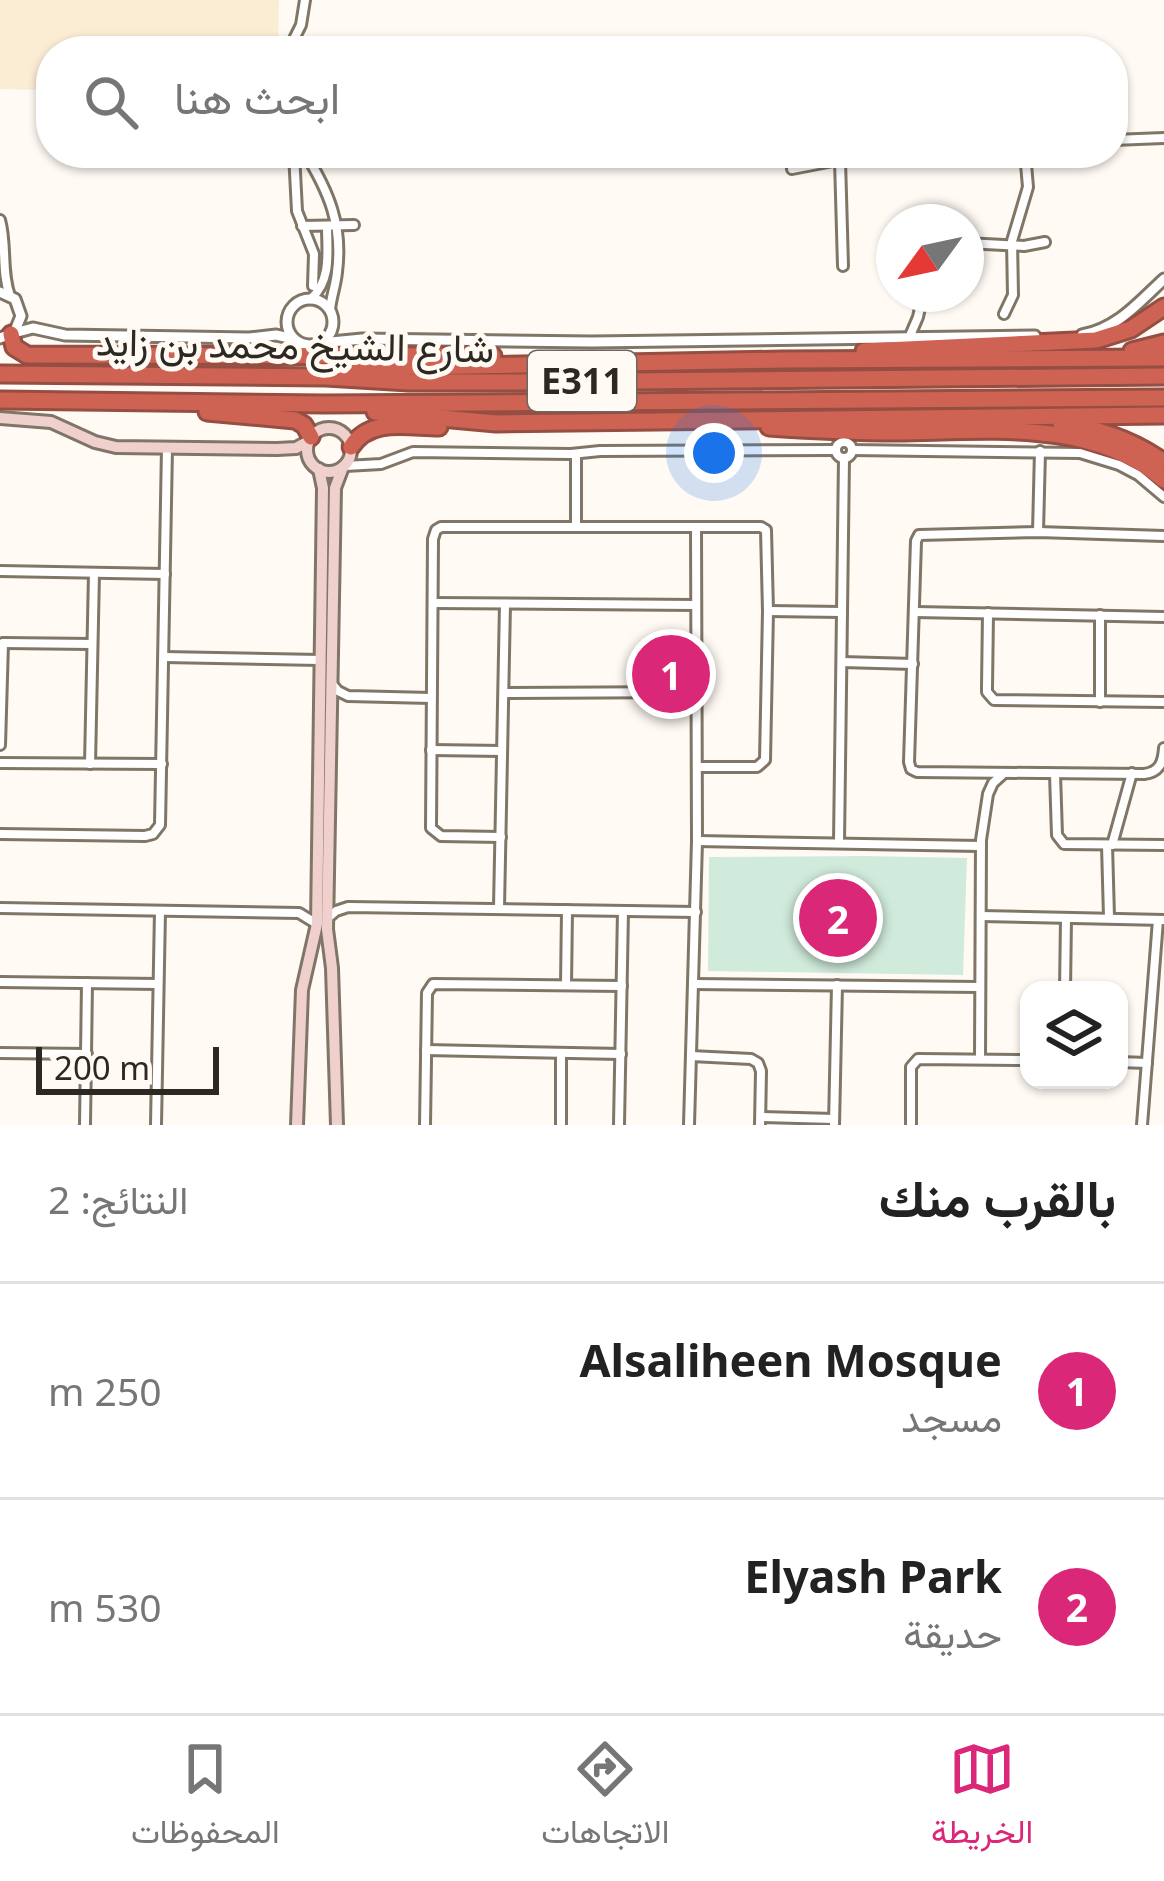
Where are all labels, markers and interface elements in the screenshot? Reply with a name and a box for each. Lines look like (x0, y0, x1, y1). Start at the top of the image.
search box (36, 36, 1128, 168)
text: ابحث هنا (174, 66, 340, 127)
icon: search (78, 69, 144, 135)
north arrow (876, 204, 984, 312)
street label: شارع الشيخ محمد بن زايد (96, 314, 494, 376)
road number: E311 (528, 351, 636, 411)
your location (684, 423, 744, 483)
pin: 1 (632, 629, 710, 719)
pin: 2 (799, 873, 877, 963)
map controls (1020, 981, 1128, 1089)
button: layers (1020, 981, 1128, 1089)
scale bar (36, 1041, 219, 1094)
text: 200 m (54, 1045, 150, 1090)
text: بالقرب منك (879, 1162, 1116, 1232)
text: النتائج: 2 (48, 1172, 188, 1225)
text: Alsaliheen Mosque (579, 1329, 1002, 1390)
text: 250 m (48, 1364, 162, 1417)
text: 1 (1066, 1364, 1088, 1417)
text: مسجد (901, 1390, 1002, 1443)
text: Elyash Park (744, 1545, 1002, 1606)
text: 530 m (48, 1580, 162, 1633)
text: 2 (1066, 1580, 1088, 1633)
text: حديقة (903, 1606, 1002, 1659)
tab: المحفوظات (131, 1736, 280, 1861)
tab: الاتجاهات (541, 1736, 669, 1861)
tab: الخريطة (931, 1736, 1033, 1861)

